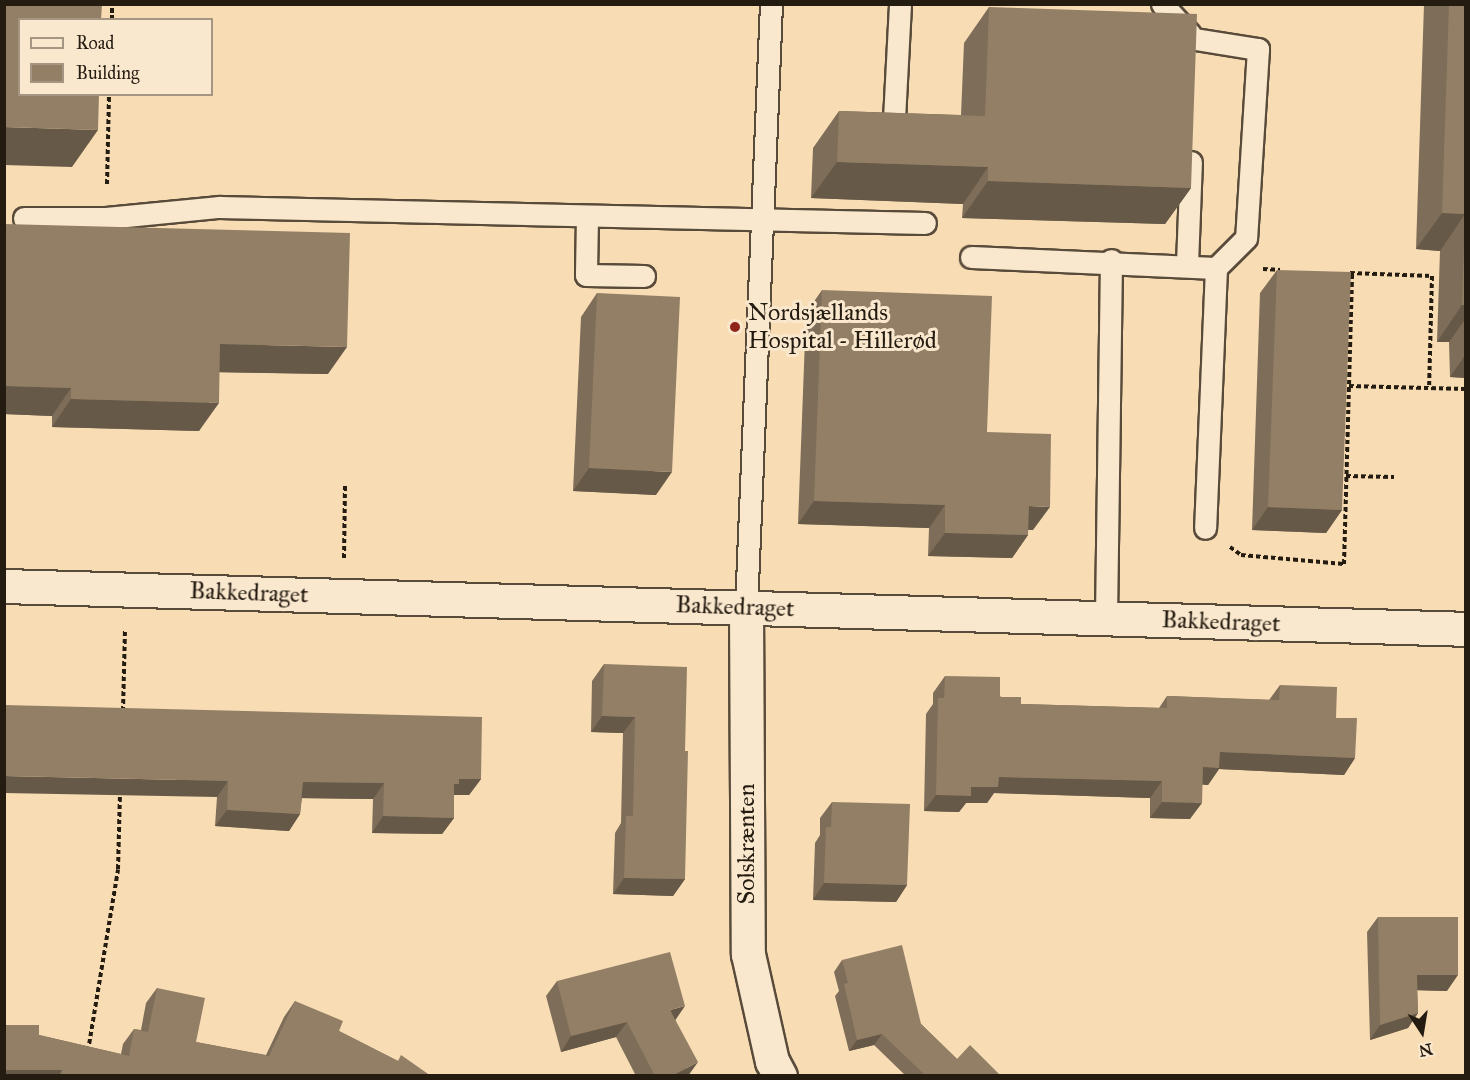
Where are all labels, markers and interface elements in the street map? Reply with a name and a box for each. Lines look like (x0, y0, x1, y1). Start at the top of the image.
legend (18, 18, 213, 96)
text: Road (76, 32, 114, 54)
text: Building (76, 62, 139, 84)
place label: Nordsjællands Hospital - Hillerød (748, 299, 937, 355)
marker: Nordsjællands Hospital - Hillerød (726, 318, 744, 336)
street label: Bakkedraget (189, 577, 309, 609)
street label: Bakkedraget (675, 591, 795, 623)
street label: Bakkedraget (1161, 606, 1281, 638)
street label: Solskrænten (733, 783, 761, 905)
north arrow (1392, 1002, 1452, 1062)
text: N (1417, 1039, 1434, 1061)

